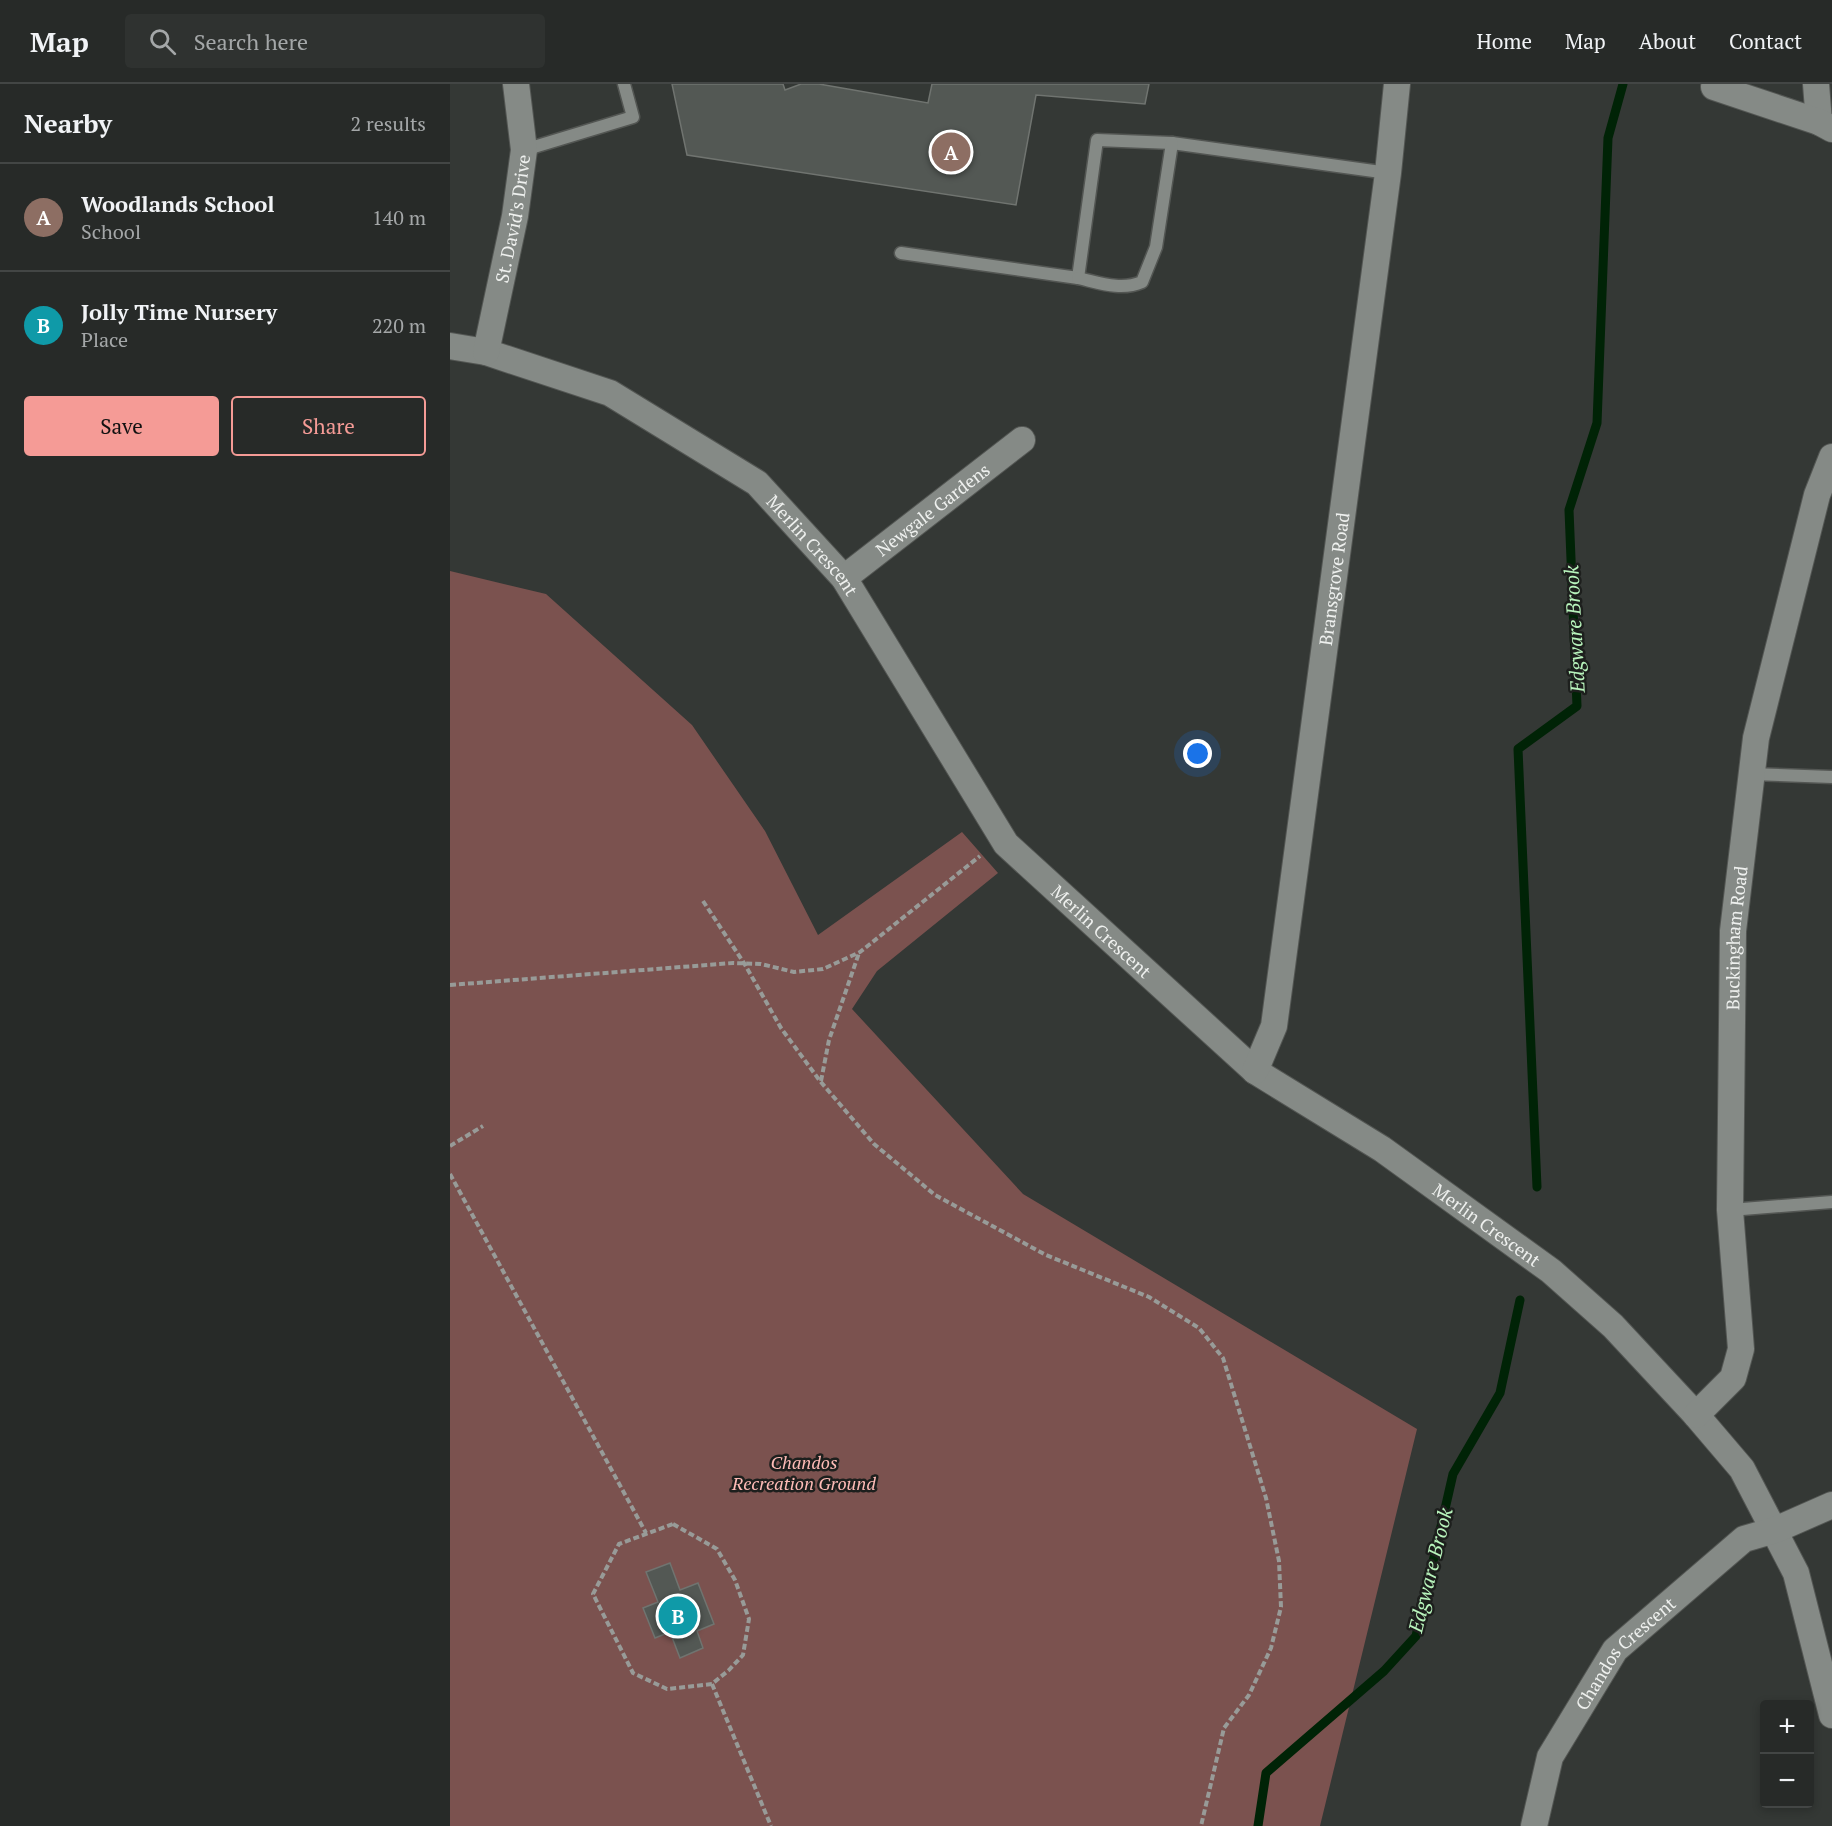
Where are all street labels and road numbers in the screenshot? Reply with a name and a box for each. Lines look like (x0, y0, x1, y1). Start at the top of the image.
street label: St. David's Drive (489, 153, 535, 285)
street label: Newgale Gardens (870, 457, 995, 561)
street label: Merlin Crescent (762, 490, 864, 600)
street label: Bransgrove Road (1313, 511, 1355, 647)
street label: Buckingham Road (1720, 865, 1753, 1010)
street label: Merlin Crescent (1046, 879, 1157, 983)
street label: Merlin Crescent (1428, 1178, 1546, 1272)
street label: Chandos Crescent (1569, 1591, 1681, 1714)

